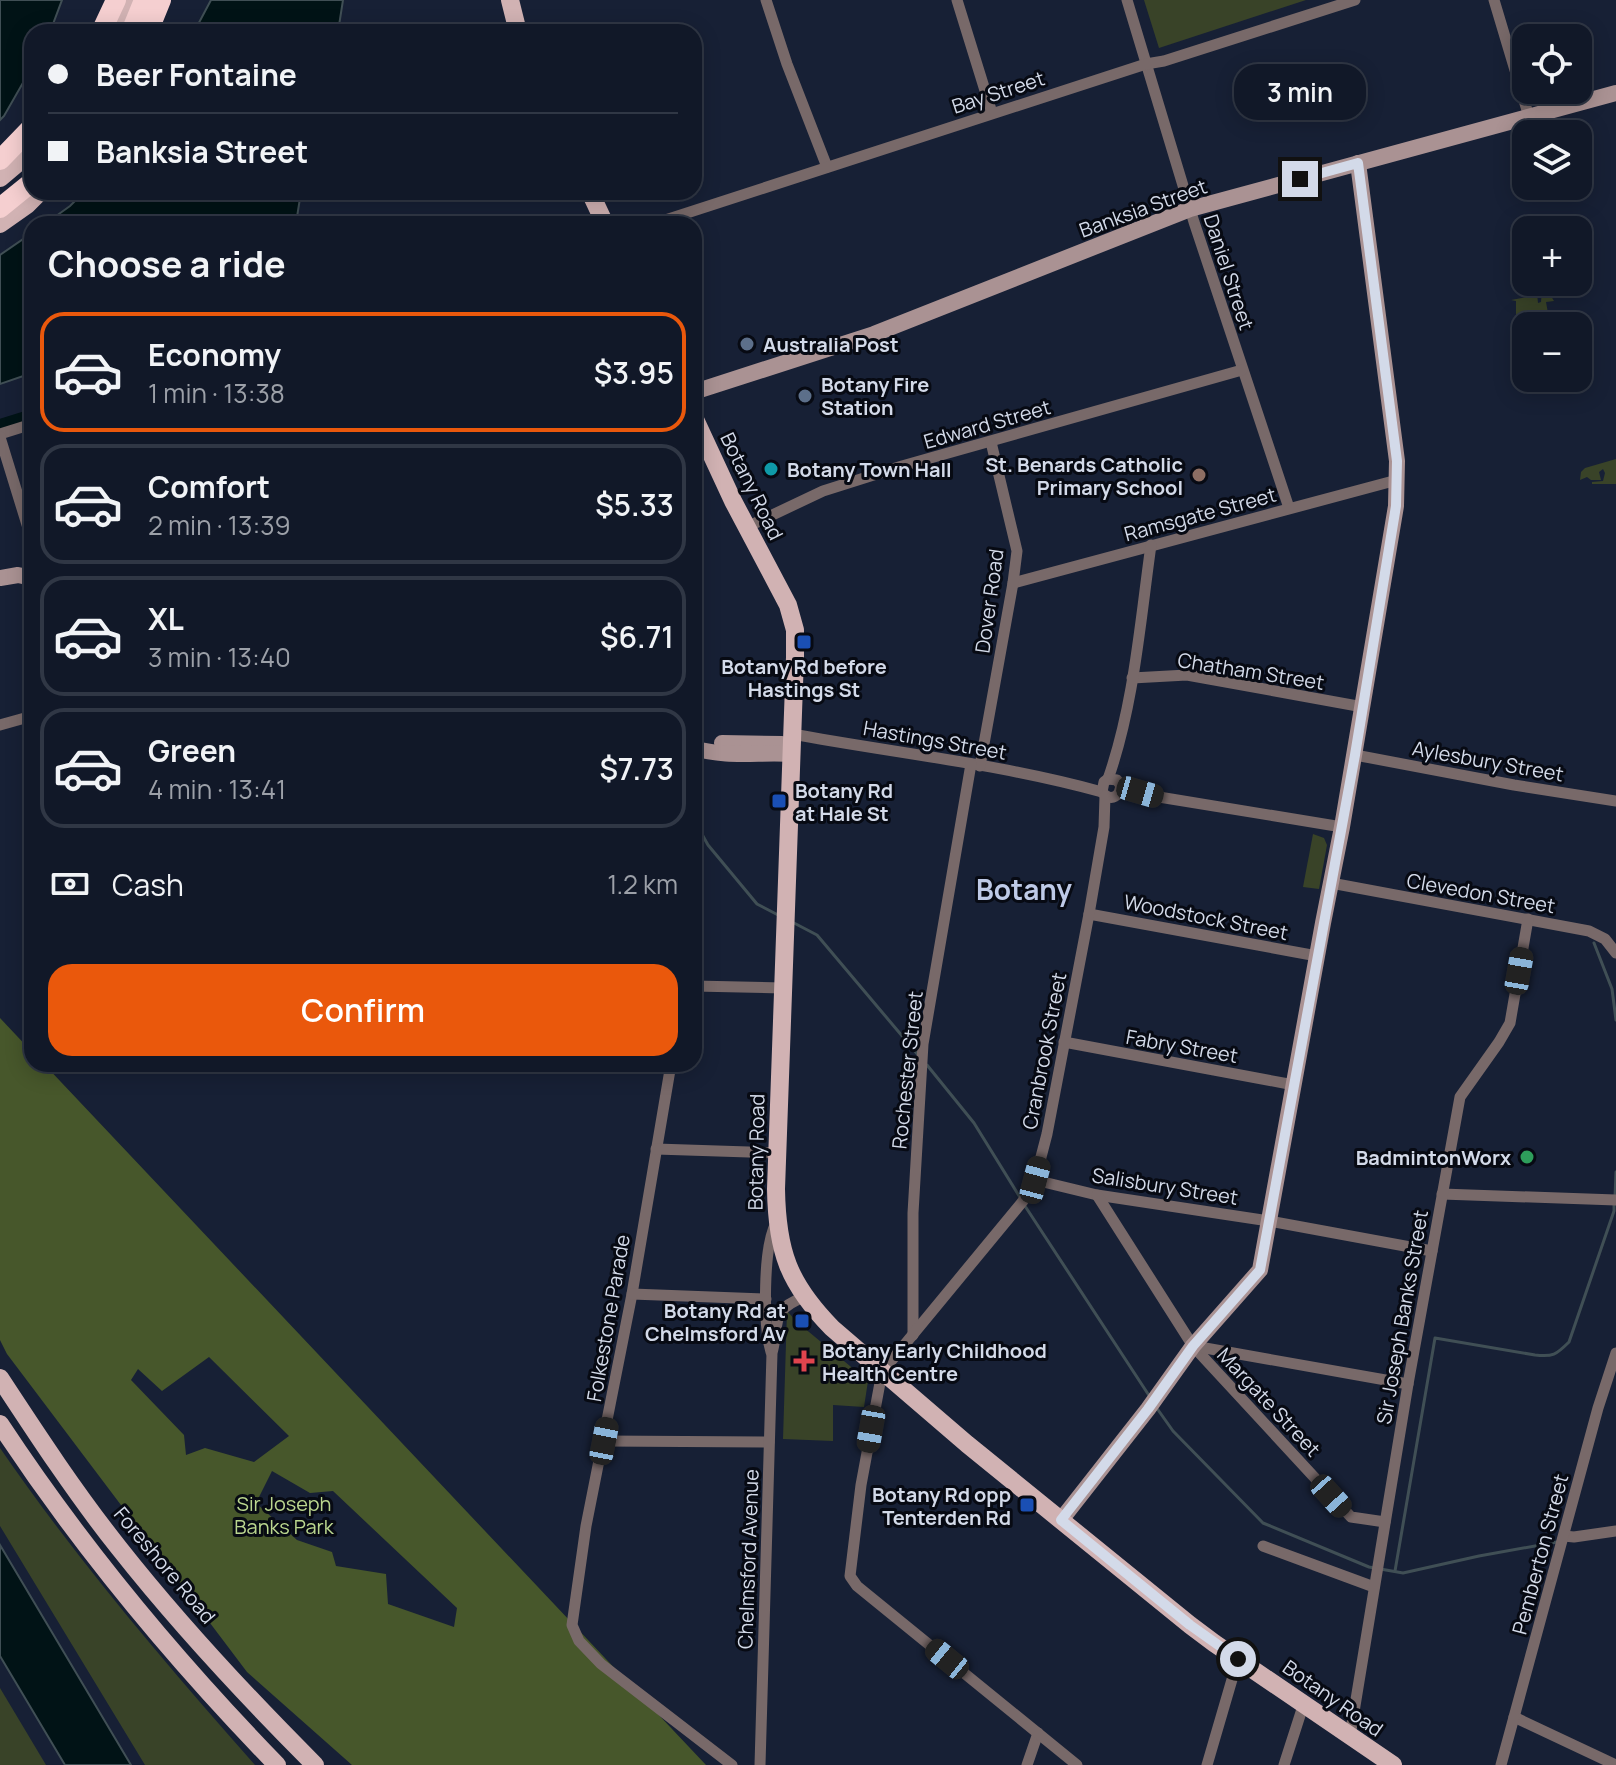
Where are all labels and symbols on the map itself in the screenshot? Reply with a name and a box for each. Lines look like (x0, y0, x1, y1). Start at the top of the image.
callout: 3 min (1234, 63, 1366, 119)
street label: Bay Street (948, 64, 1048, 120)
route end (1282, 161, 1318, 197)
street label: Banksia Street (1075, 172, 1211, 244)
street label: Daniel Street (1198, 211, 1260, 333)
place label: Australia Post (763, 331, 899, 358)
marker: Australia Post (738, 335, 756, 353)
place label: Botany Fire Station (821, 371, 929, 421)
marker: Botany Fire Station (796, 387, 814, 405)
street label: Edward Street (920, 393, 1054, 455)
street label: Botany Road (714, 428, 790, 544)
place label: St. Benards Catholic Primary School (985, 451, 1183, 501)
place label: Botany Town Hall (787, 456, 952, 483)
marker: Botany Town Hall (762, 460, 780, 478)
marker: St. Benards Catholic Primary School (1190, 466, 1208, 484)
street label: Ramsgate Street (1121, 481, 1279, 547)
street label: Dover Road (968, 547, 1010, 655)
marker: Botany Rd before Hastings St (795, 633, 813, 651)
street label: Chatham Street (1176, 646, 1326, 696)
place label: Botany Rd before Hastings St (721, 653, 887, 703)
street label: Hastings Street (861, 714, 1009, 766)
street label: Aylesbury Street (1410, 734, 1566, 788)
car (1114, 774, 1166, 810)
place label: Botany Rd at Hale St (795, 777, 893, 827)
marker: Botany Rd at Hale St (770, 792, 788, 810)
street label: Clevedon Street (1405, 867, 1557, 919)
district label: Botany (976, 870, 1072, 908)
street label: Woodstock Street (1122, 888, 1290, 946)
car (1503, 945, 1535, 997)
street label: Cranbrook Street (1016, 970, 1072, 1132)
street label: Rochester Street (885, 990, 929, 1150)
street label: Fabry Street (1124, 1023, 1240, 1069)
street label: Botany Road (741, 1093, 771, 1211)
place label: BadmintonWorx (1356, 1144, 1511, 1171)
marker: BadmintonWorx (1518, 1148, 1536, 1166)
car (1017, 1154, 1053, 1206)
street label: Salisbury Street (1090, 1161, 1240, 1211)
street label: Sir Joseph Banks Street (1370, 1208, 1434, 1426)
street label: Folkestone Parade (580, 1232, 636, 1404)
place label: Botany Rd at Chelmsford Av (645, 1297, 786, 1347)
marker: Botany Rd at Chelmsford Av (793, 1312, 811, 1330)
place label: Botany Early Childhood Health Centre (822, 1337, 1047, 1387)
street label: Margate Street (1211, 1342, 1327, 1462)
marker: Botany Early Childhood Health Centre (793, 1350, 815, 1372)
car (855, 1403, 887, 1455)
car (588, 1415, 620, 1467)
street label: Chelmsford Avenue (731, 1469, 765, 1649)
car (1306, 1470, 1356, 1522)
street label: Pemberton Street (1506, 1471, 1574, 1637)
place label: Botany Rd opp Tenterden Rd (872, 1481, 1011, 1531)
park label: Sir Joseph Banks Park (234, 1490, 335, 1540)
marker: Botany Rd opp Tenterden Rd (1018, 1496, 1036, 1514)
street label: Foreshore Road (108, 1501, 222, 1629)
car (921, 1635, 973, 1683)
route start (1220, 1641, 1256, 1677)
street label: Botany Road (1277, 1653, 1389, 1743)

